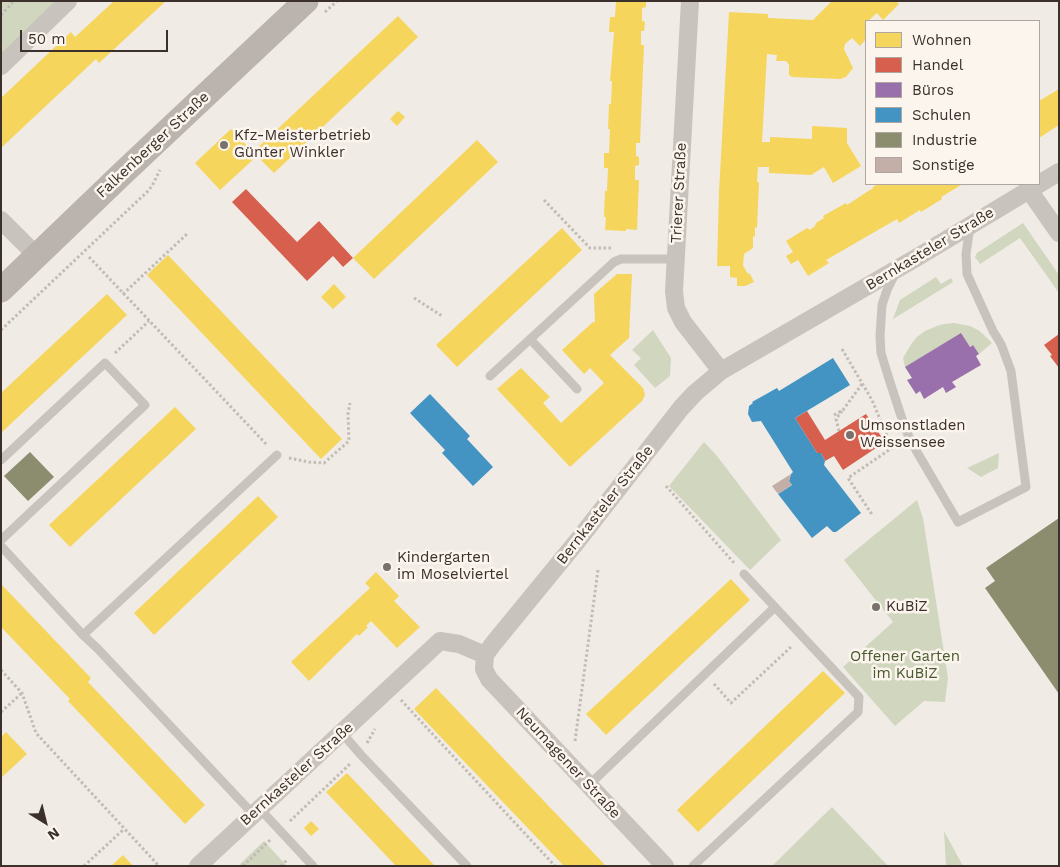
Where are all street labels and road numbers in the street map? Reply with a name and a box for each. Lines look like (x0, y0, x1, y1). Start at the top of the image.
street label: Falkenberger Straße (93, 88, 213, 202)
street label: Trierer Straße (667, 142, 691, 244)
street label: Bernkasteler Straße (863, 204, 997, 294)
street label: Bernkasteler Straße (553, 442, 657, 568)
street label: Neumagener Straße (512, 704, 624, 822)
street label: Bernkasteler Straße (237, 718, 357, 830)

